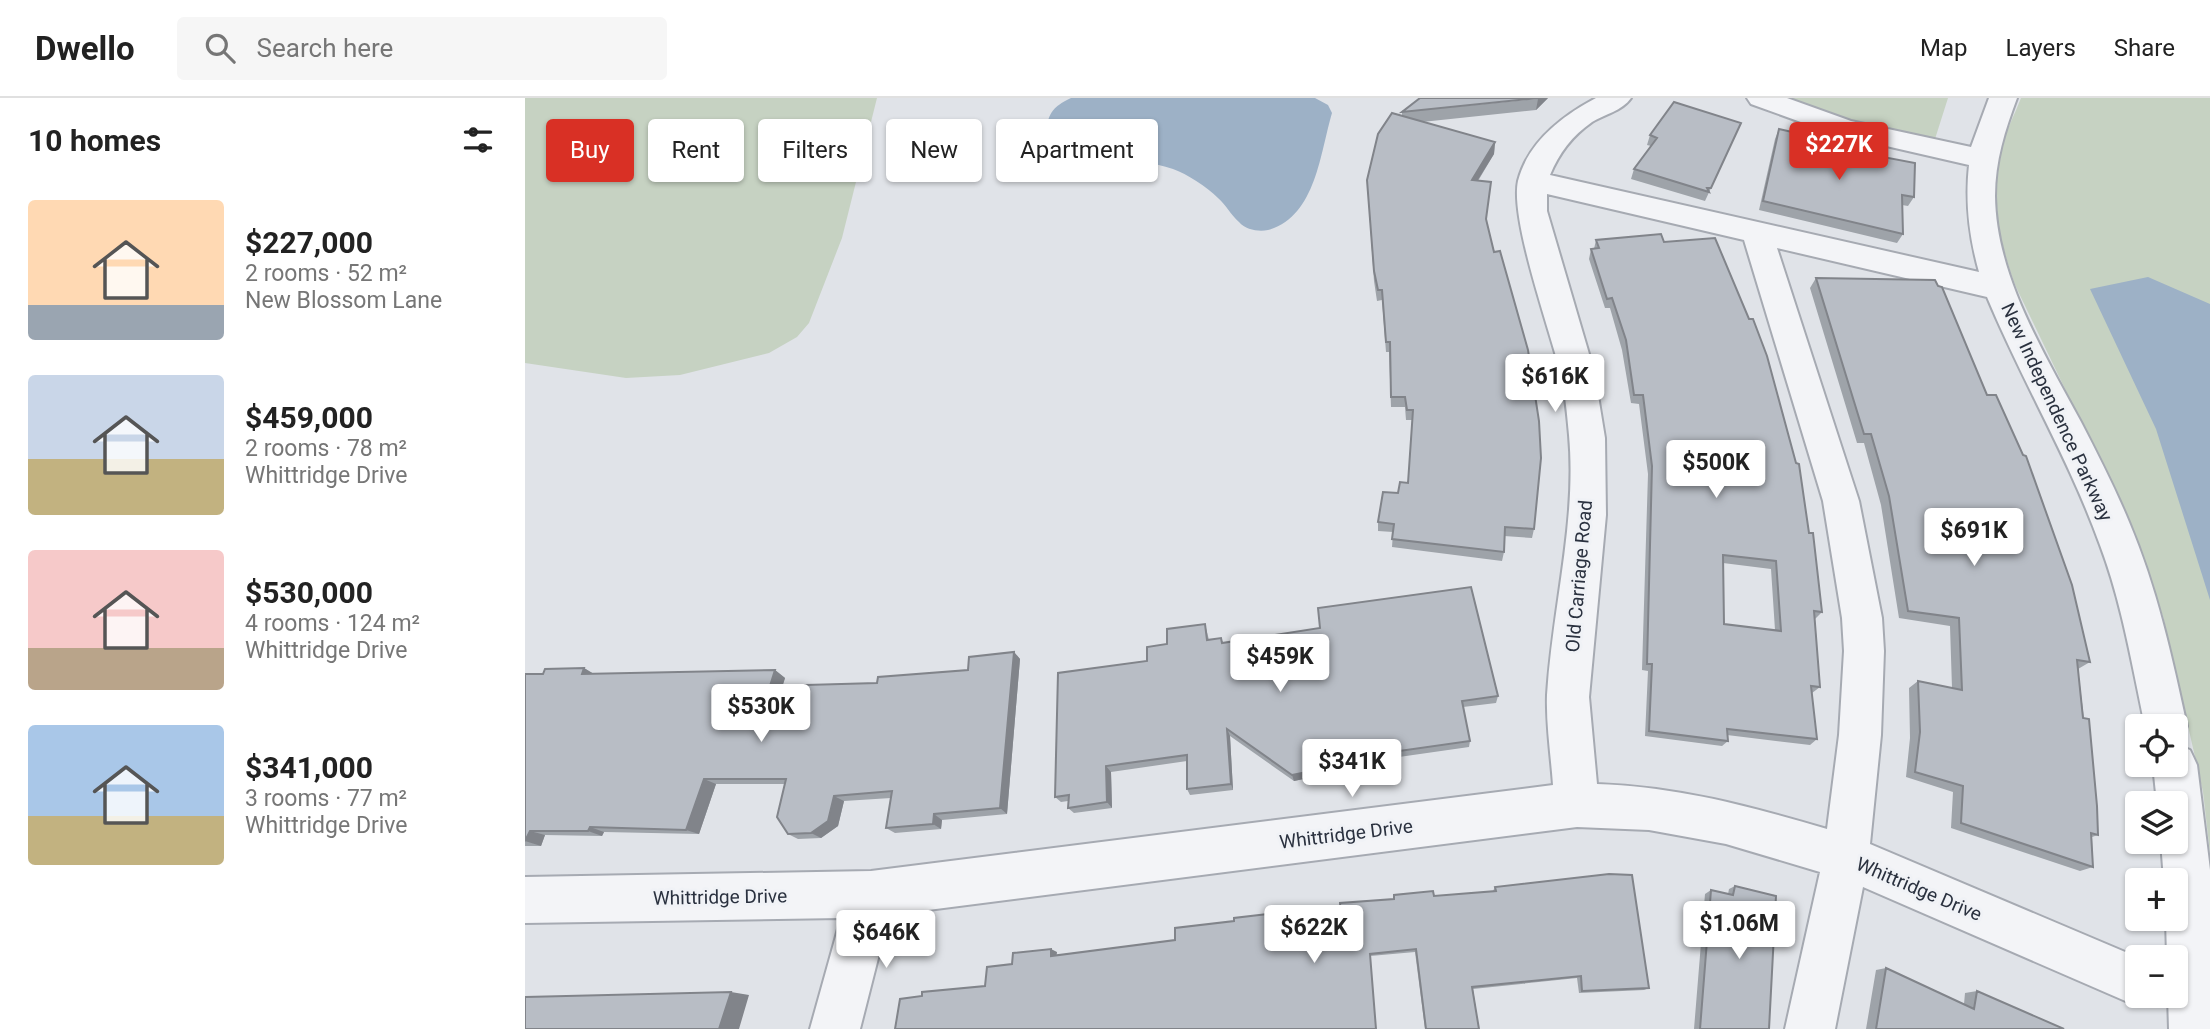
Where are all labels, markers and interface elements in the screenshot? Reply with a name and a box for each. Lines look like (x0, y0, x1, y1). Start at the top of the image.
search box (177, 17, 667, 80)
text: Dwello (35, 29, 135, 68)
icon: search (201, 29, 239, 67)
text: Search here (257, 33, 393, 63)
text: Map (1920, 34, 1968, 62)
text: Layers (2006, 34, 2076, 62)
text: Share (2114, 34, 2175, 62)
chip: Buy (546, 119, 634, 182)
chip: Rent (648, 119, 744, 182)
chip: Filters (758, 119, 872, 182)
chip: New (886, 119, 982, 182)
chip: Apartment (996, 119, 1158, 182)
icon: filters (459, 121, 497, 159)
pin: $227K (1790, 122, 1888, 182)
text: 10 homes (28, 123, 161, 158)
text: $227K (1805, 131, 1873, 158)
text: $227,000 (245, 225, 373, 260)
icon: home (84, 228, 168, 312)
text: 2 rooms · 52 m² (245, 260, 407, 287)
text: New Blossom Lane (245, 287, 442, 314)
street label: New Independence Parkway (1996, 299, 2118, 525)
pin: $616K (1506, 354, 1604, 414)
text: $616K (1521, 363, 1589, 390)
text: $459,000 (245, 400, 373, 435)
icon: home (84, 403, 168, 487)
text: 2 rooms · 78 m² (245, 435, 407, 462)
pin: $500K (1667, 440, 1765, 500)
text: $500K (1682, 449, 1750, 476)
text: Whittridge Drive (245, 462, 408, 489)
street label: Old Carriage Road (1561, 499, 1597, 653)
pin: $691K (1925, 508, 2023, 568)
text: $691K (1940, 517, 2008, 544)
text: $530,000 (245, 575, 373, 610)
icon: home (84, 578, 168, 662)
text: 4 rooms · 124 m² (245, 610, 420, 637)
pin: $459K (1231, 634, 1329, 694)
text: Whittridge Drive (245, 637, 408, 664)
text: $459K (1246, 643, 1314, 670)
pin: $530K (712, 684, 810, 744)
text: $530K (727, 693, 795, 720)
map controls (2125, 714, 2188, 1008)
button: locate (2125, 714, 2188, 777)
pin: $341K (1303, 740, 1401, 799)
text: $341K (1318, 748, 1386, 775)
text: $341,000 (245, 750, 373, 785)
icon: home (84, 753, 168, 837)
text: 3 rooms · 77 m² (245, 785, 407, 812)
button: layers (2125, 791, 2188, 854)
text: Whittridge Drive (245, 812, 408, 839)
street label: Whittridge Drive (1278, 814, 1414, 854)
street label: Whittridge Drive (1853, 852, 1985, 926)
button: + (2125, 868, 2188, 931)
street label: Whittridge Drive (653, 884, 787, 910)
pin: $1.06M (1682, 902, 1796, 961)
pin: $622K (1265, 906, 1363, 965)
pin: $646K (837, 910, 935, 970)
text: $1.06M (1699, 910, 1779, 937)
text: $622K (1280, 914, 1348, 941)
text: $646K (852, 919, 920, 946)
button: − (2125, 945, 2188, 1008)

